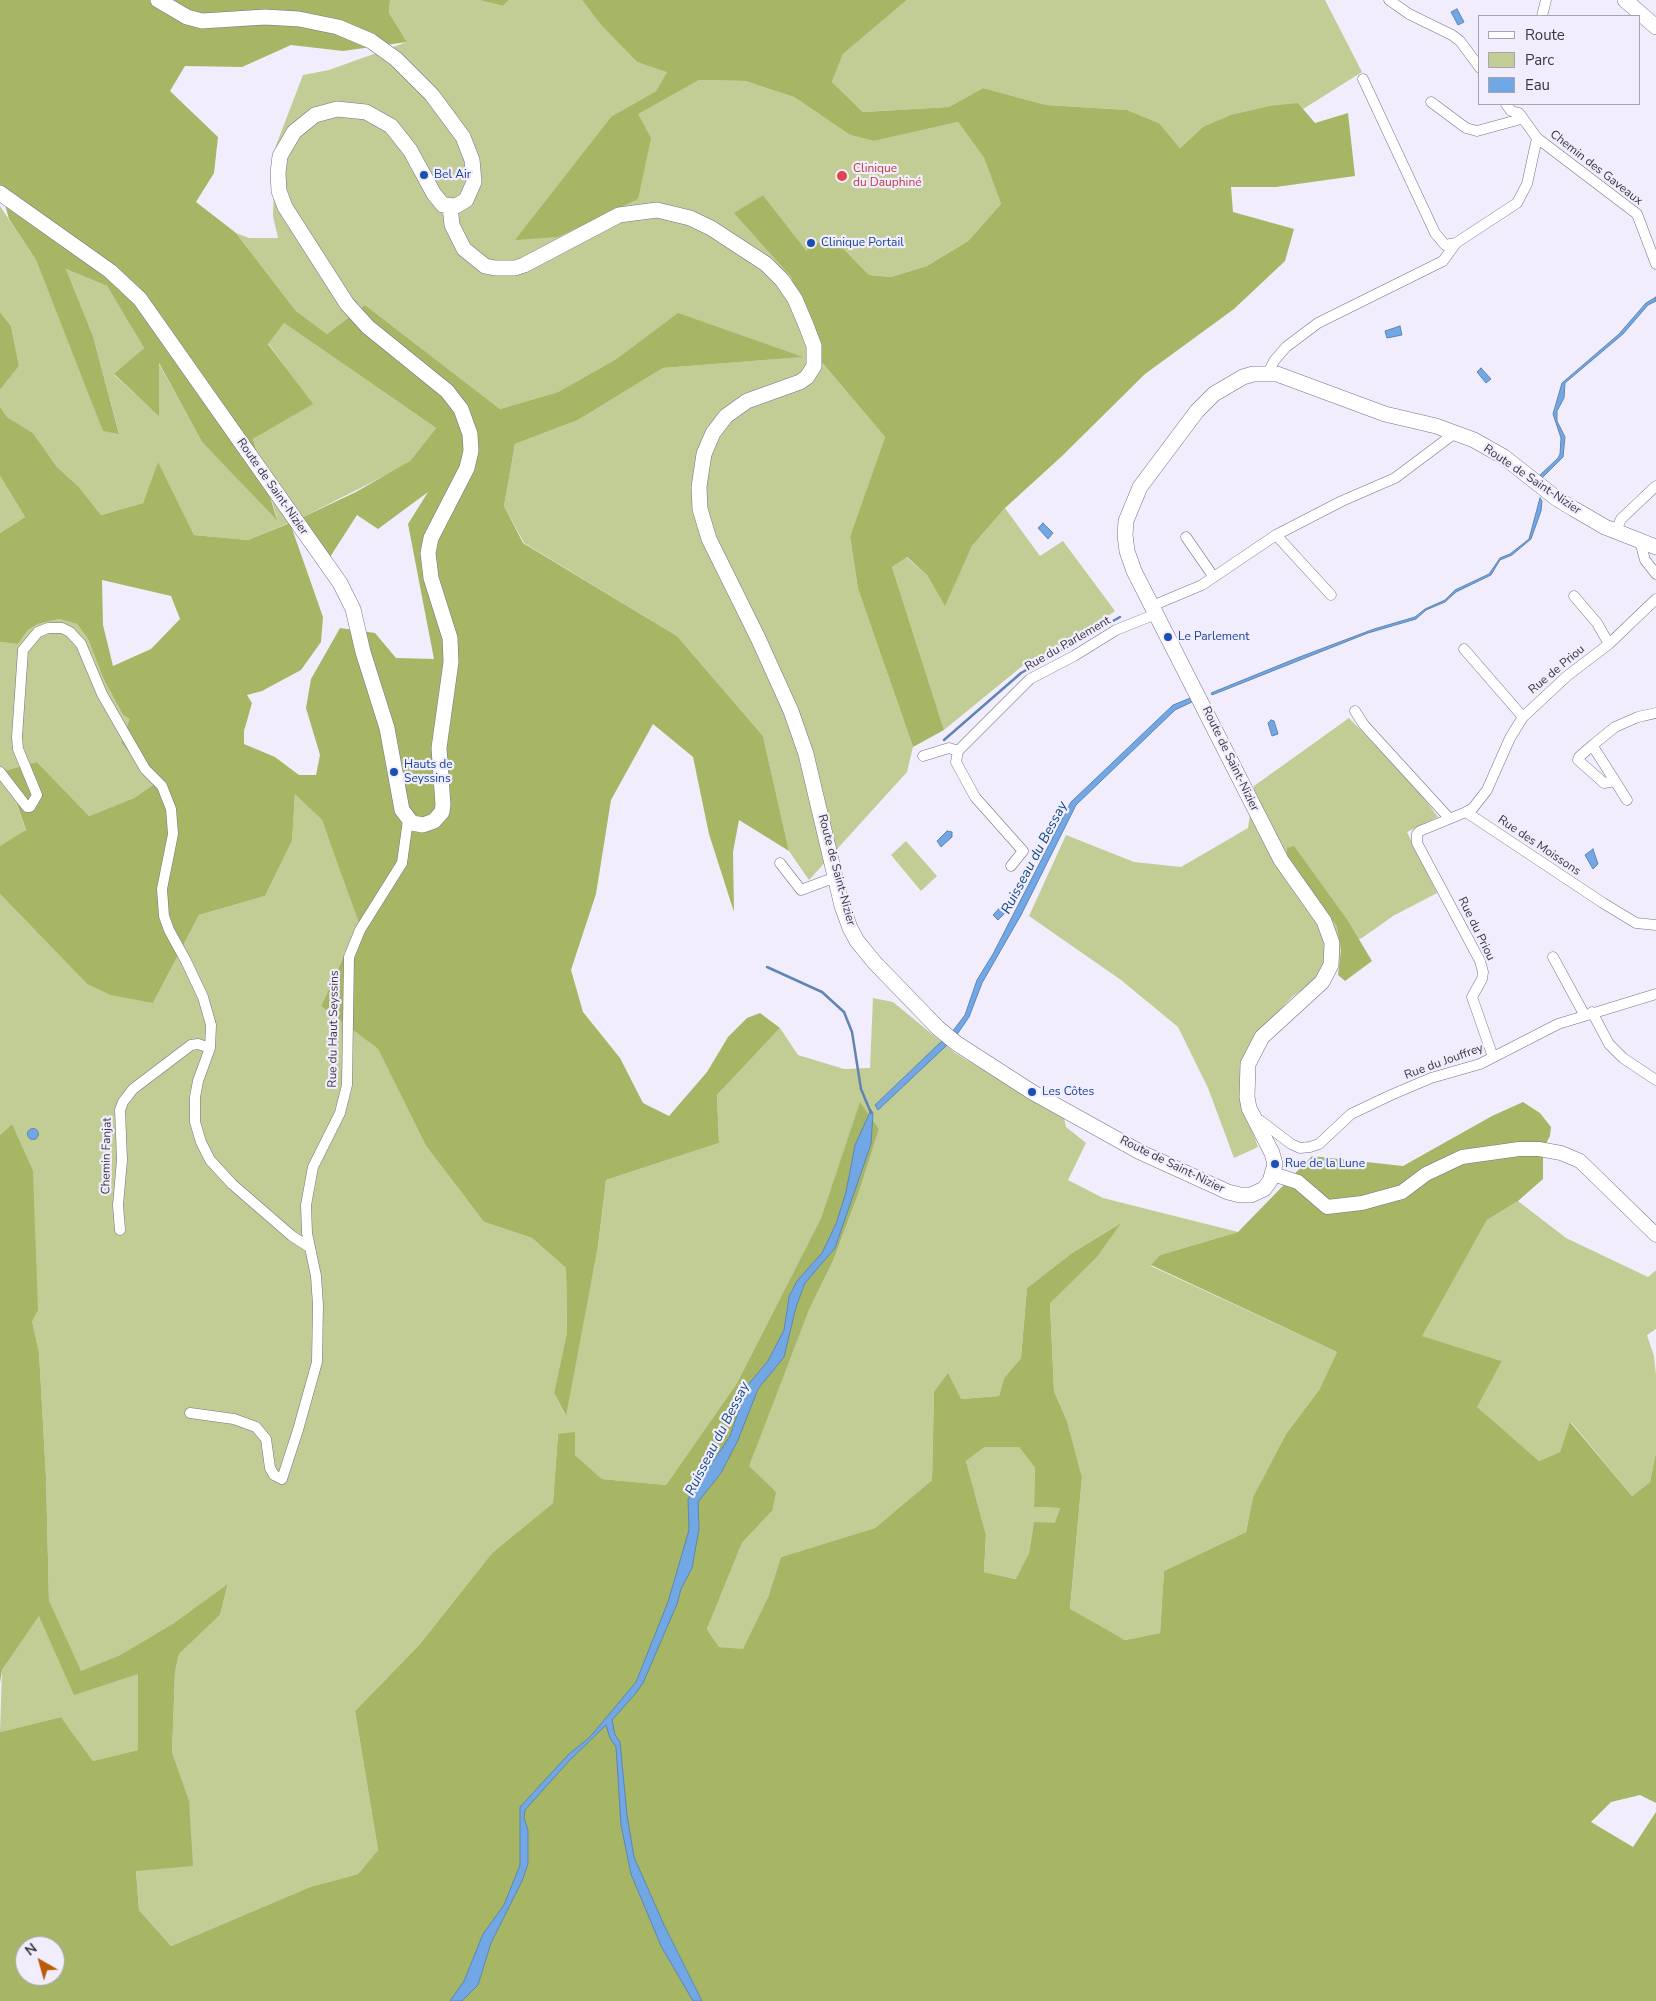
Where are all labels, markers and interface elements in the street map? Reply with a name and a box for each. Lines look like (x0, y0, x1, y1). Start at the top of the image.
legend (1478, 15, 1641, 105)
text: Route (1525, 25, 1565, 45)
text: Parc (1525, 50, 1554, 70)
text: Eau (1525, 75, 1550, 95)
street label: Chemin des Gaveaux (1547, 127, 1645, 209)
place label: Clinique du Dauphiné (853, 162, 922, 190)
place label: Bel Air (434, 168, 471, 182)
marker: Bel Air (418, 169, 430, 181)
marker: Clinique du Dauphiné (835, 169, 849, 183)
place label: Clinique Portail (821, 236, 904, 250)
marker: Clinique Portail (805, 237, 817, 249)
street label: Route de Saint-Nizier (233, 436, 311, 538)
street label: Route de Saint-Nizier (1480, 442, 1584, 518)
street label: Rue du Parlement (1023, 614, 1113, 674)
place label: Le Parlement (1178, 630, 1249, 644)
marker: Le Parlement (1162, 631, 1174, 643)
street label: Rue de Priou (1526, 642, 1588, 698)
street label: Route de Saint-Nizier (1198, 704, 1262, 814)
place label: Hauts de Seyssins (404, 758, 453, 786)
marker: Hauts de Seyssins (388, 766, 400, 778)
water label: Ruisseau du Bessay (998, 799, 1072, 917)
street label: Route de Saint-Nizier (814, 813, 858, 927)
street label: Rue des Moissons (1495, 813, 1583, 879)
street label: Rue du Priou (1454, 895, 1498, 963)
street label: Rue du Haut Seyssins (326, 970, 342, 1088)
street label: Rue du Jouffrey (1403, 1041, 1485, 1083)
place label: Les Côtes (1042, 1085, 1094, 1099)
marker: Les Côtes (1026, 1086, 1038, 1098)
street label: Chemin Fanjat (99, 1117, 115, 1195)
street label: Route de Saint-Nizier (1117, 1133, 1227, 1197)
place label: Rue de la Lune (1285, 1157, 1365, 1171)
marker: Rue de la Lune (1269, 1158, 1281, 1170)
water label: Ruisseau du Bessay (682, 1380, 754, 1498)
north arrow (15, 1936, 65, 1986)
text: N (21, 1939, 41, 1960)

